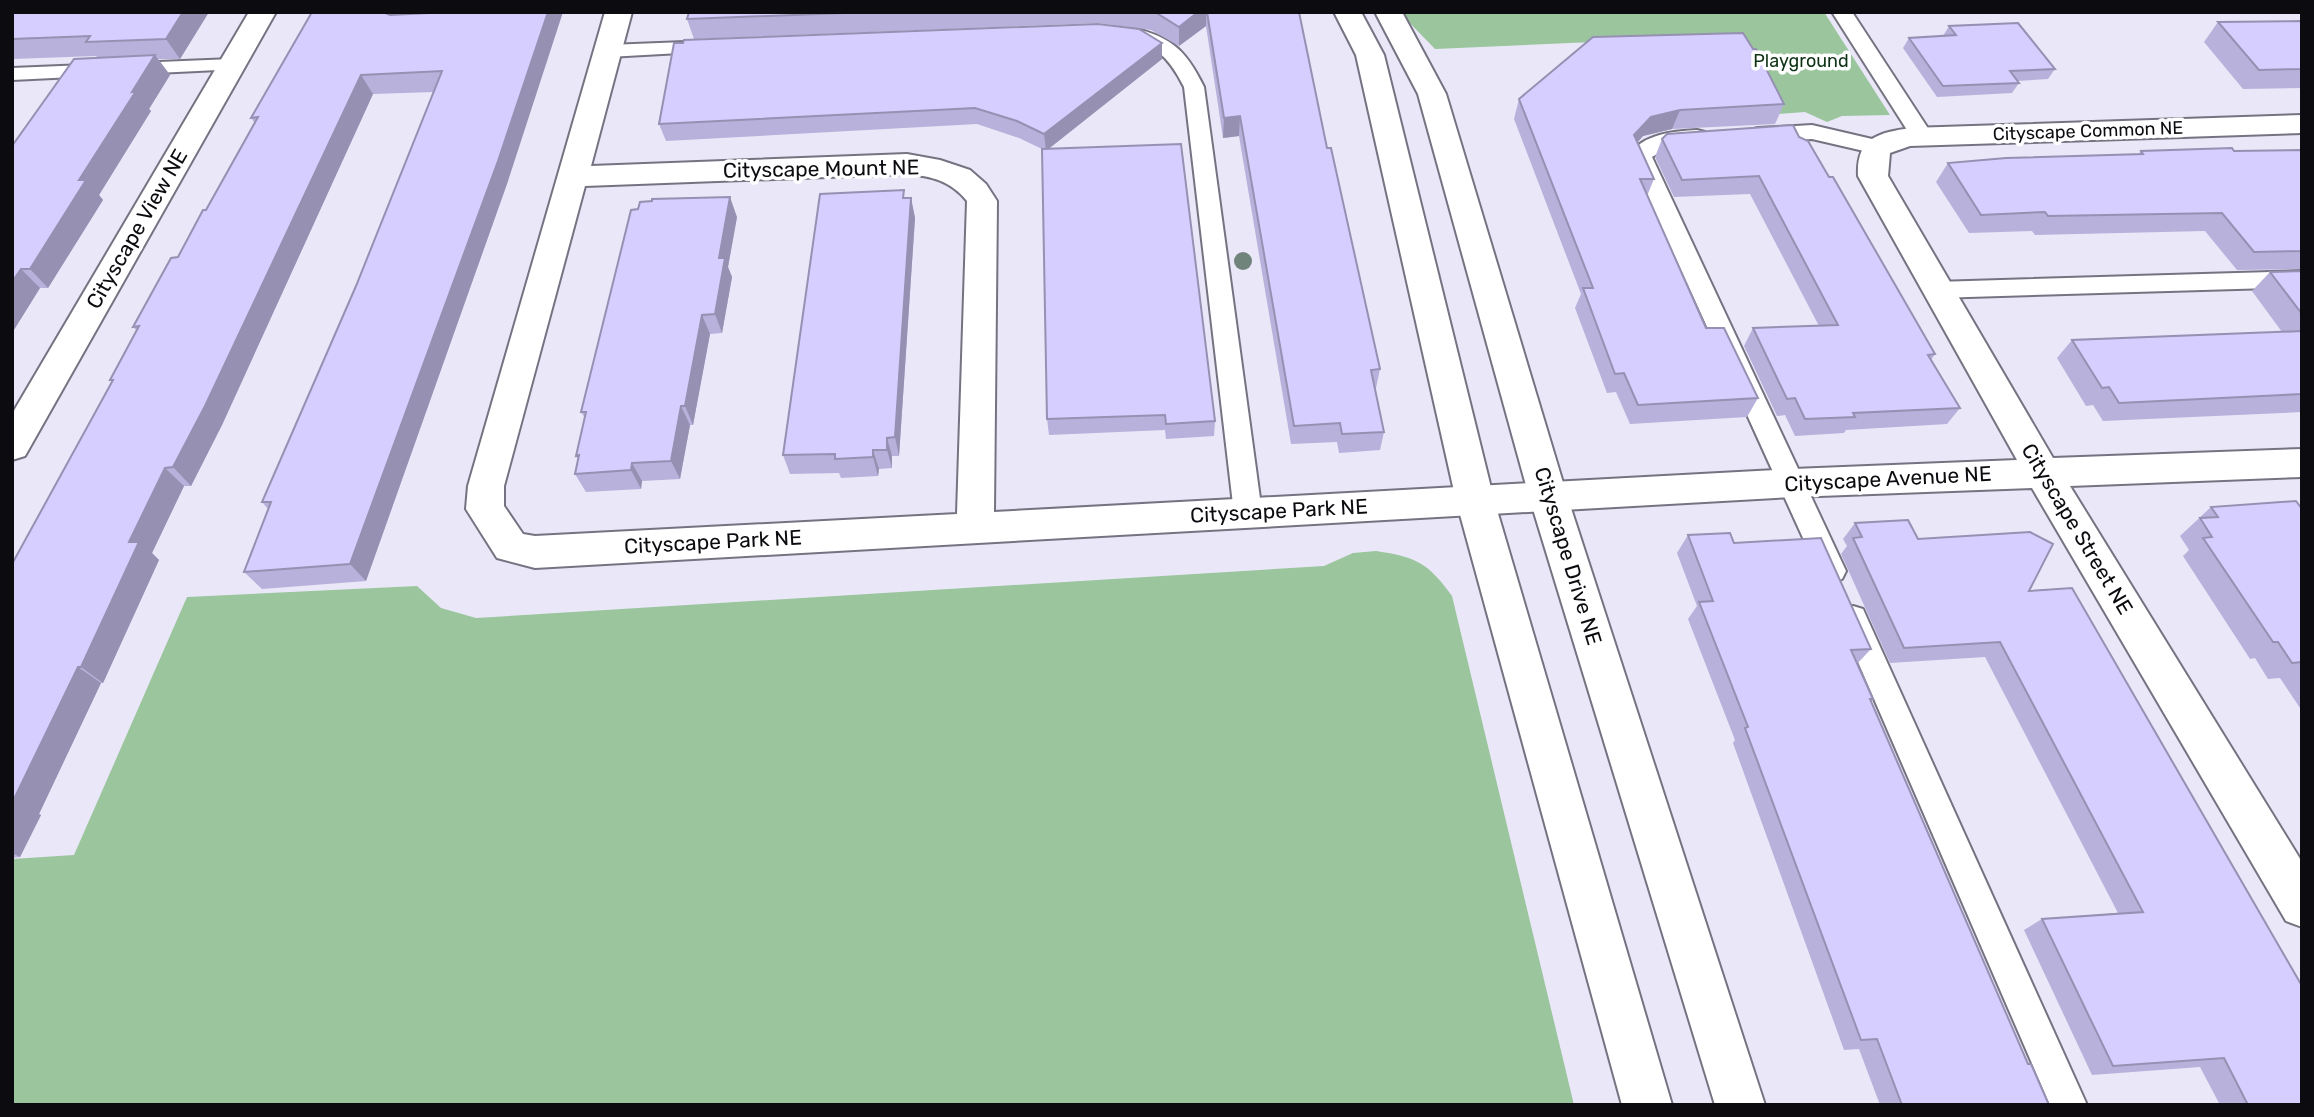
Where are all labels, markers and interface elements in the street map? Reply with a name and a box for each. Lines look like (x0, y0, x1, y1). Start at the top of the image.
park label: Playground (1753, 50, 1849, 72)
street label: Cityscape Common NE (1992, 117, 2184, 145)
street label: Cityscape View NE (81, 144, 192, 313)
street label: Cityscape Mount NE (723, 154, 919, 183)
street label: Cityscape Street NE (2016, 439, 2138, 619)
street label: Cityscape Avenue NE (1784, 461, 1992, 496)
street label: Cityscape Drive NE (1529, 464, 1607, 648)
street label: Cityscape Park NE (1190, 493, 1368, 528)
street label: Cityscape Park NE (624, 524, 802, 559)

